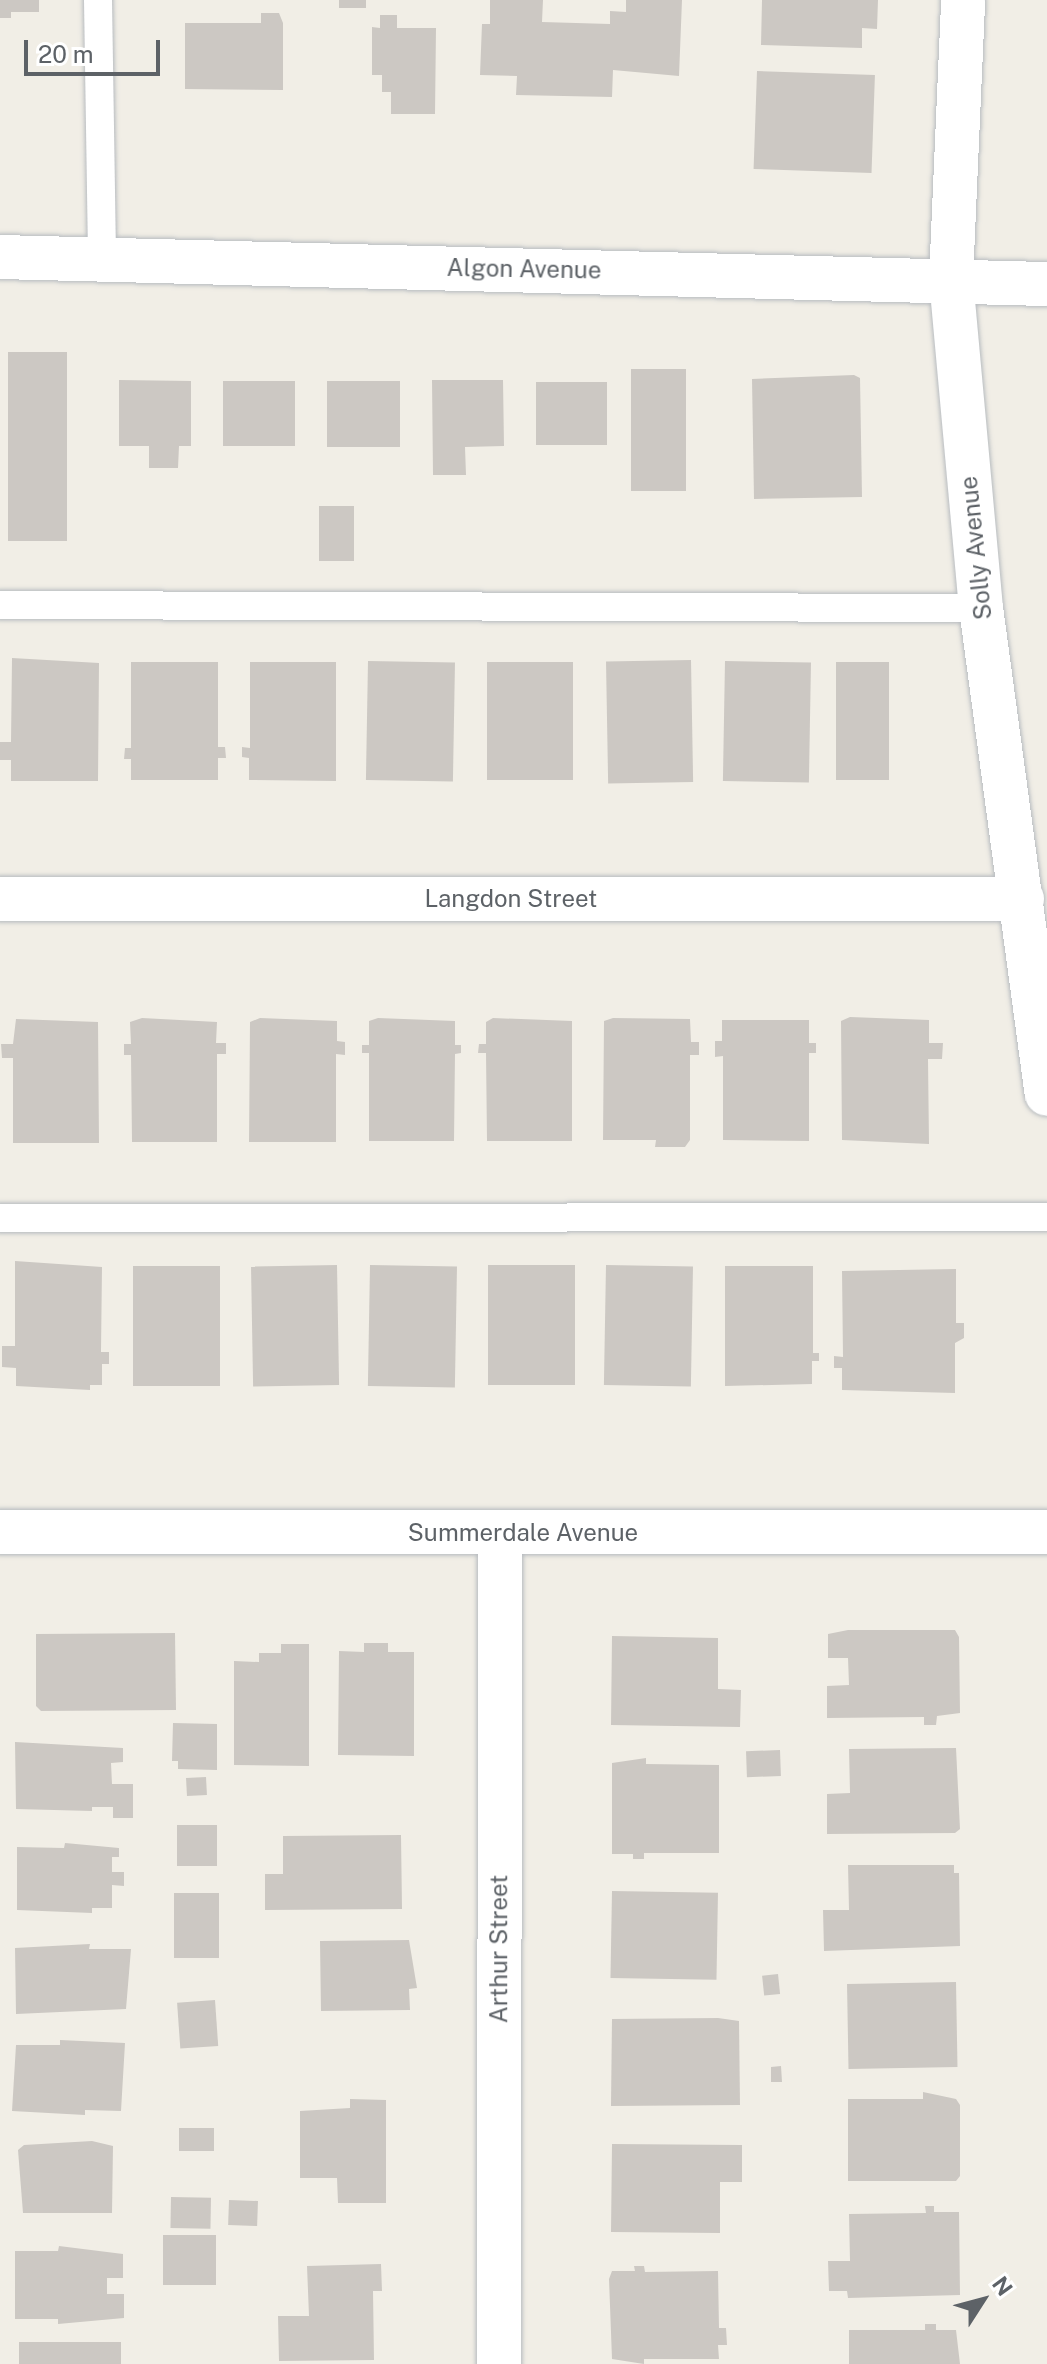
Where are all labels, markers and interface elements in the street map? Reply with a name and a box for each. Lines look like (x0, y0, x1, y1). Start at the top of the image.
scale bar (28, 24, 164, 74)
text: 20 m (38, 40, 94, 68)
street label: Algon Avenue (446, 253, 602, 285)
street label: Solly Avenue (954, 475, 998, 621)
street label: Langdon Street (425, 885, 597, 913)
street label: Summerdale Avenue (408, 1519, 638, 1547)
street label: Arthur Street (485, 1875, 513, 2023)
north arrow (943, 2260, 1023, 2340)
text: N (987, 2271, 1018, 2300)

